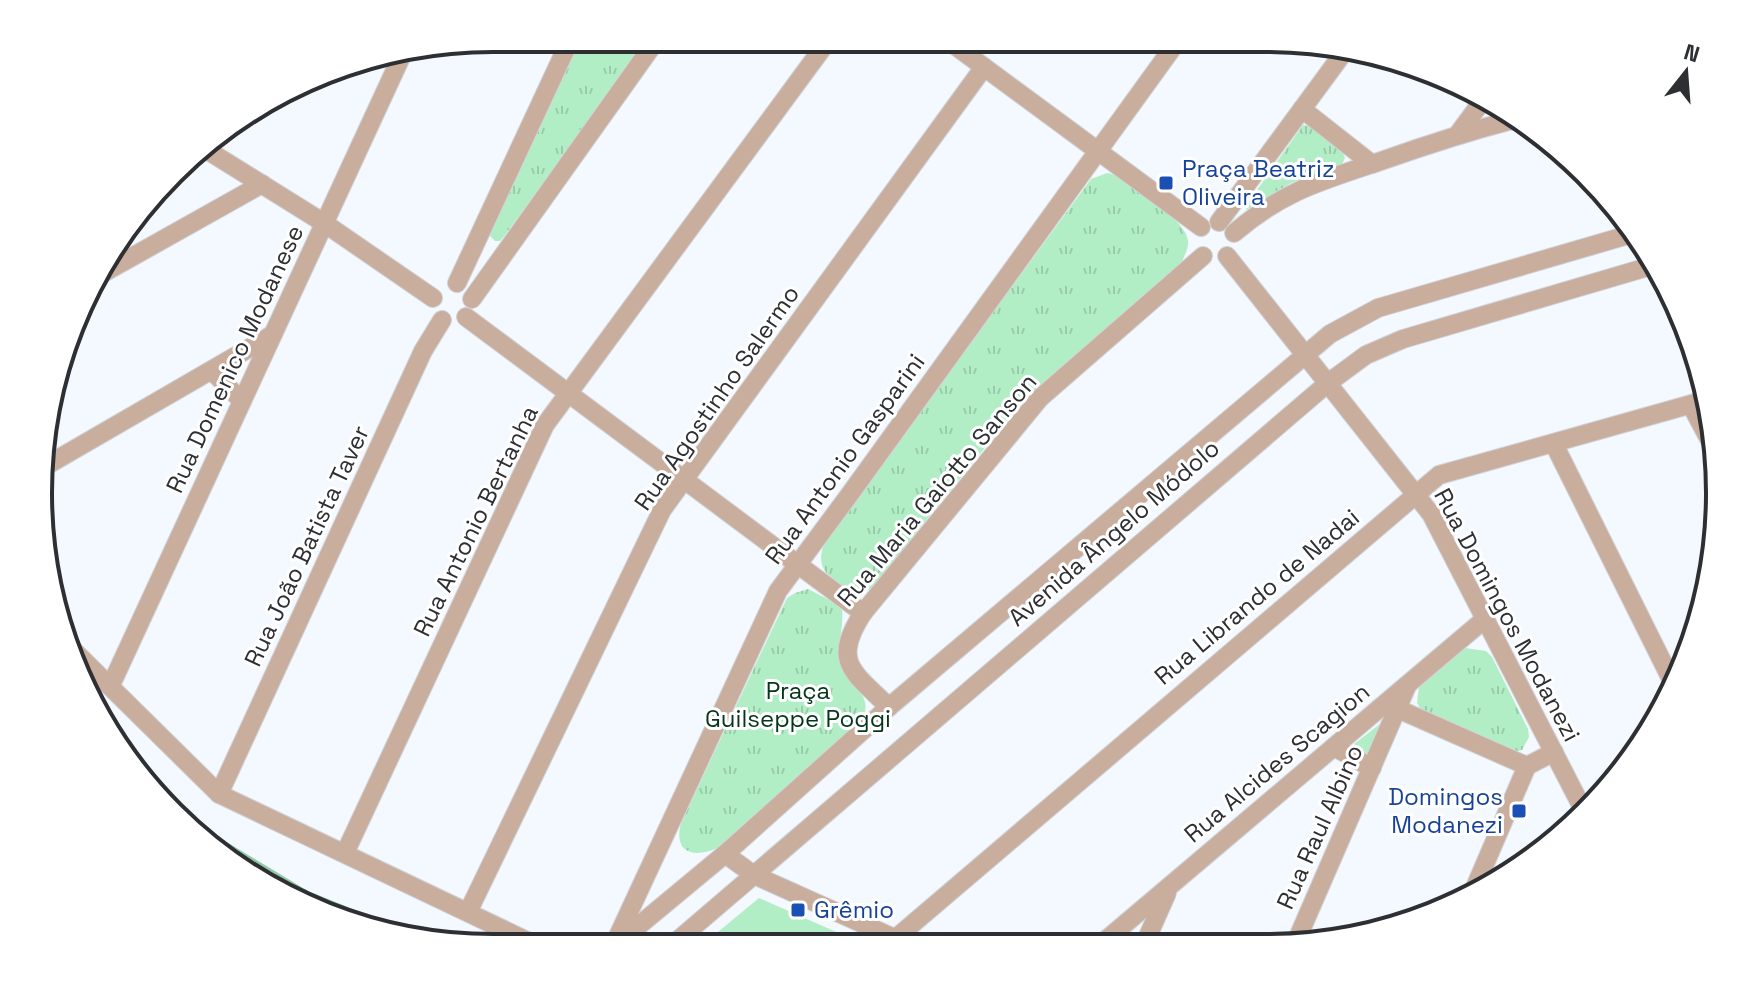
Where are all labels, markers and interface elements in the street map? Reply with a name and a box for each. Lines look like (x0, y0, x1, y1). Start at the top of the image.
north arrow (1646, 32, 1726, 112)
text: N (1681, 37, 1703, 68)
place label: Praça Beatriz Oliveira (1182, 153, 1334, 212)
marker: Praça Beatriz Oliveira (1157, 174, 1175, 192)
street label: Rua Domenico Modanese (159, 220, 310, 498)
street label: Rua Agostinho Salermo (627, 279, 806, 516)
street label: Rua Antonio Gasparini (758, 347, 931, 570)
street label: Rua Maria Gaiotto Sanson (830, 367, 1043, 613)
street label: Rua Antonio Bertanha (406, 400, 545, 641)
street label: Rua João Batista Taver (237, 420, 376, 671)
street label: Avenida Ângelo Módolo (1002, 432, 1226, 633)
street label: Rua Domingos Modanezi (1427, 483, 1587, 747)
street label: Rua Librando de Nadai (1148, 502, 1366, 691)
park label: Praça Guilseppe Poggi (705, 675, 891, 734)
street label: Rua Alcides Scagion (1178, 676, 1376, 849)
street label: Rua Raul Albino (1269, 740, 1370, 914)
place label: Domingos Modanezi (1388, 781, 1503, 840)
marker: Domingos Modanezi (1510, 802, 1528, 820)
place label: Grêmio (814, 894, 894, 925)
marker: Grêmio (789, 901, 807, 919)

